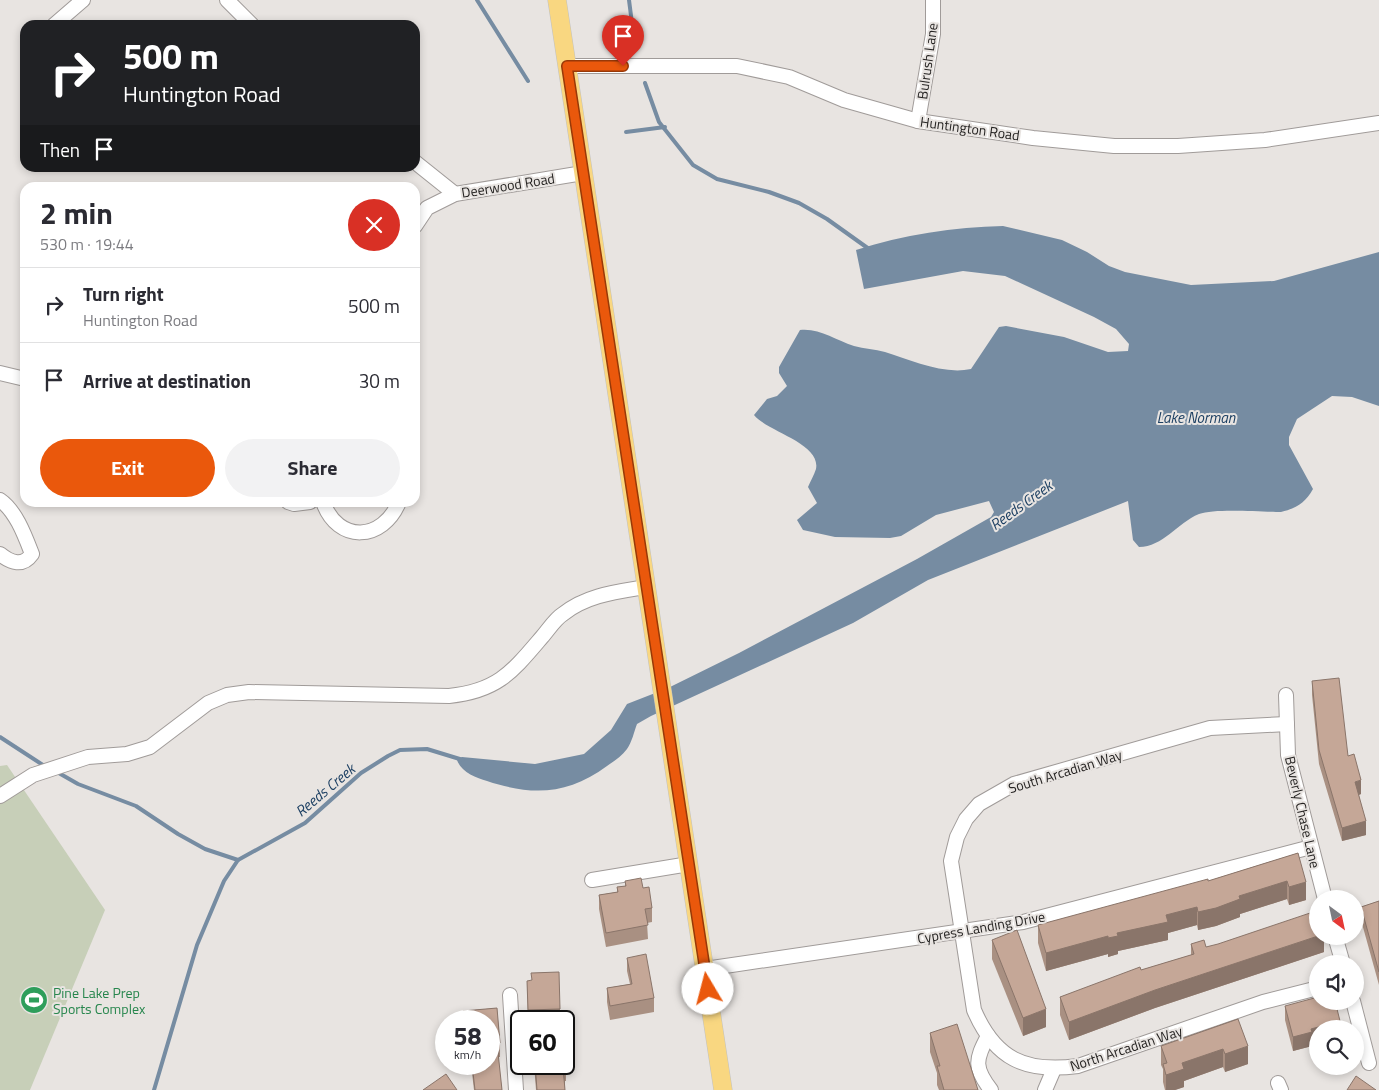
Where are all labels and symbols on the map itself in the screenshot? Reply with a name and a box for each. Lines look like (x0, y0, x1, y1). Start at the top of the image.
pin (602, 15, 644, 66)
street label: Bulrush Lane (911, 21, 943, 101)
street label: Huntington Road (919, 111, 1021, 145)
street label: Deerwood Road (460, 167, 556, 203)
water label: Lake Norman (1157, 406, 1236, 429)
water label: Reeds Creek (985, 473, 1059, 536)
street label: South Arcadian Way (1005, 744, 1125, 798)
street label: Beverly Chase Lane (1280, 754, 1326, 870)
water label: Reeds Creek (290, 757, 362, 822)
north arrow (1309, 890, 1364, 945)
street label: Cypress Landing Drive (915, 905, 1047, 949)
position arrow (681, 962, 733, 1014)
place label: Pine Lake Prep Sports Complex (53, 982, 146, 1019)
sports icon: Pine Lake Prep Sports Complex (19, 985, 49, 1015)
speed limit sign: 60 (510, 1010, 575, 1075)
street label: North Arcadian Way (1067, 1020, 1185, 1076)

